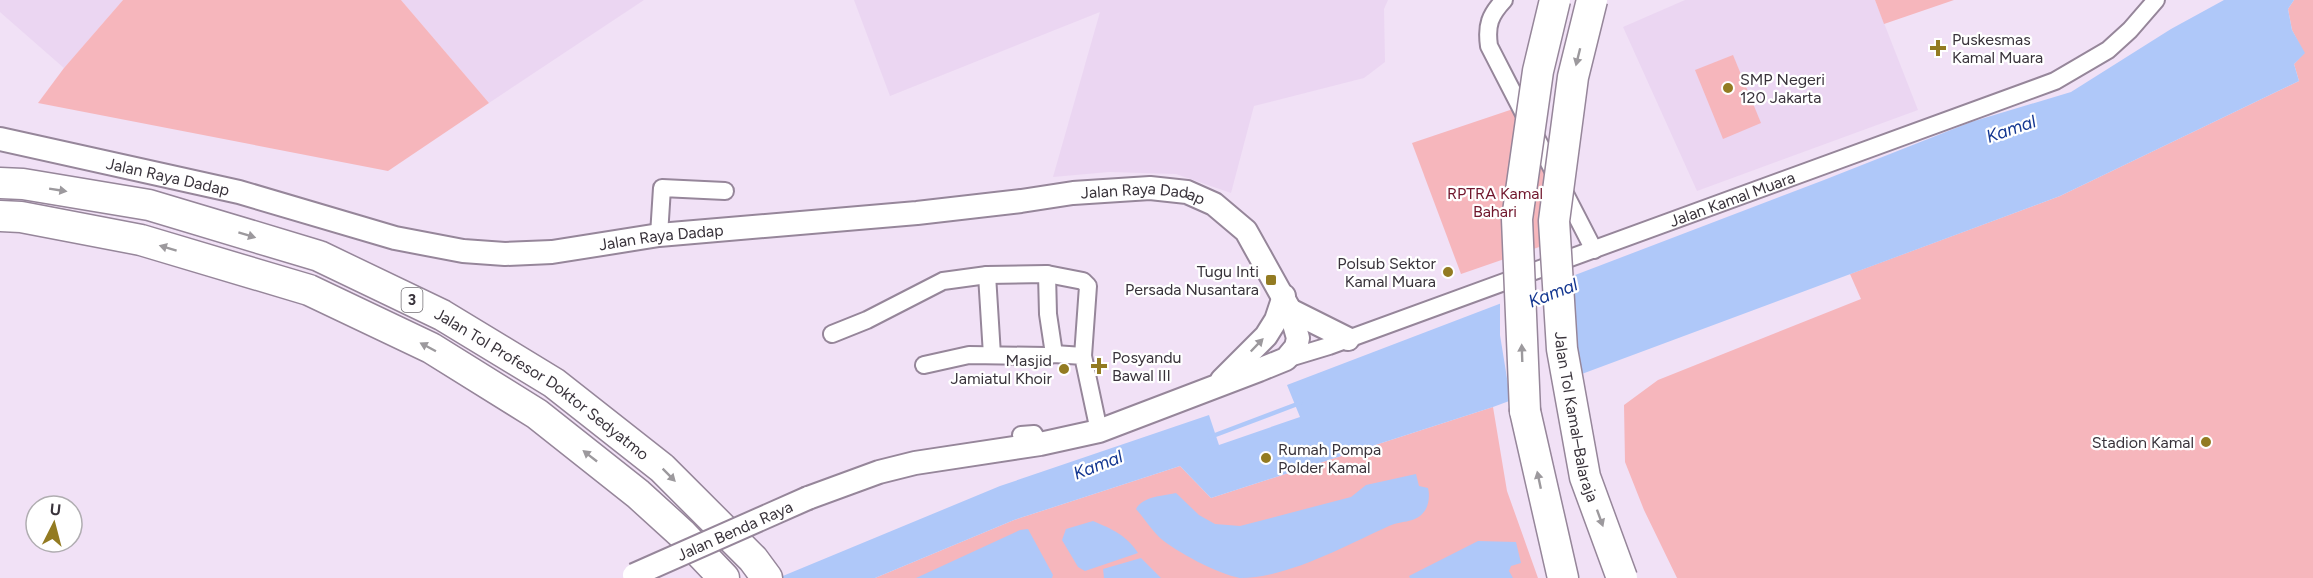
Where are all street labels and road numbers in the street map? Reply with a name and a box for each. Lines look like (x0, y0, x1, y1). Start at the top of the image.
street label: Jalan Raya Dadap (104, 154, 231, 200)
street label: Jalan Kamal Muara (1667, 168, 1798, 231)
street label: Jalan Raya Dadap (1080, 179, 1208, 209)
street label: Jalan Raya Dadap (597, 221, 724, 254)
road number: 3 (402, 288, 422, 312)
street label: Jalan Tol Profesor Doktor Sedyatmo (432, 304, 653, 464)
street label: Jalan Tol Kamal–Balaraja (1551, 331, 1602, 505)
street label: Jalan Benda Raya (674, 497, 796, 565)

